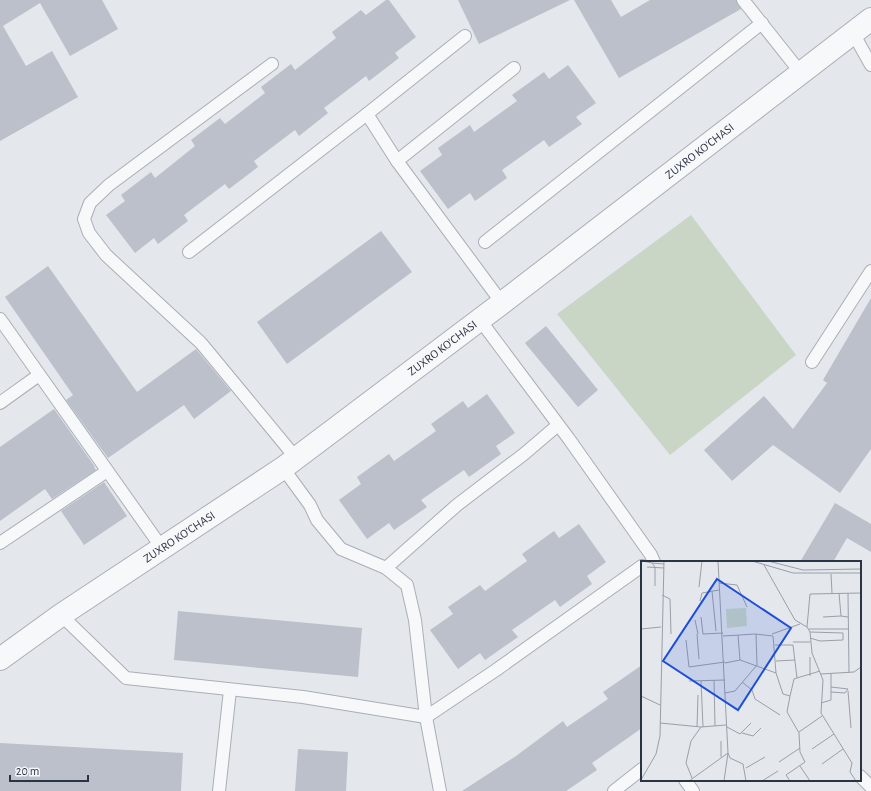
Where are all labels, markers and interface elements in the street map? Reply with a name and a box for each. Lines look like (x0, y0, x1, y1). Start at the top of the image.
street label: ZUXRO KO'CHASI (663, 121, 736, 181)
street label: ZUXRO KO'CHASI (406, 318, 479, 378)
street label: ZUXRO KO'CHASI (141, 509, 217, 565)
inset map (641, 561, 861, 781)
scale bar (10, 757, 88, 783)
text: 20 m (16, 765, 39, 777)

